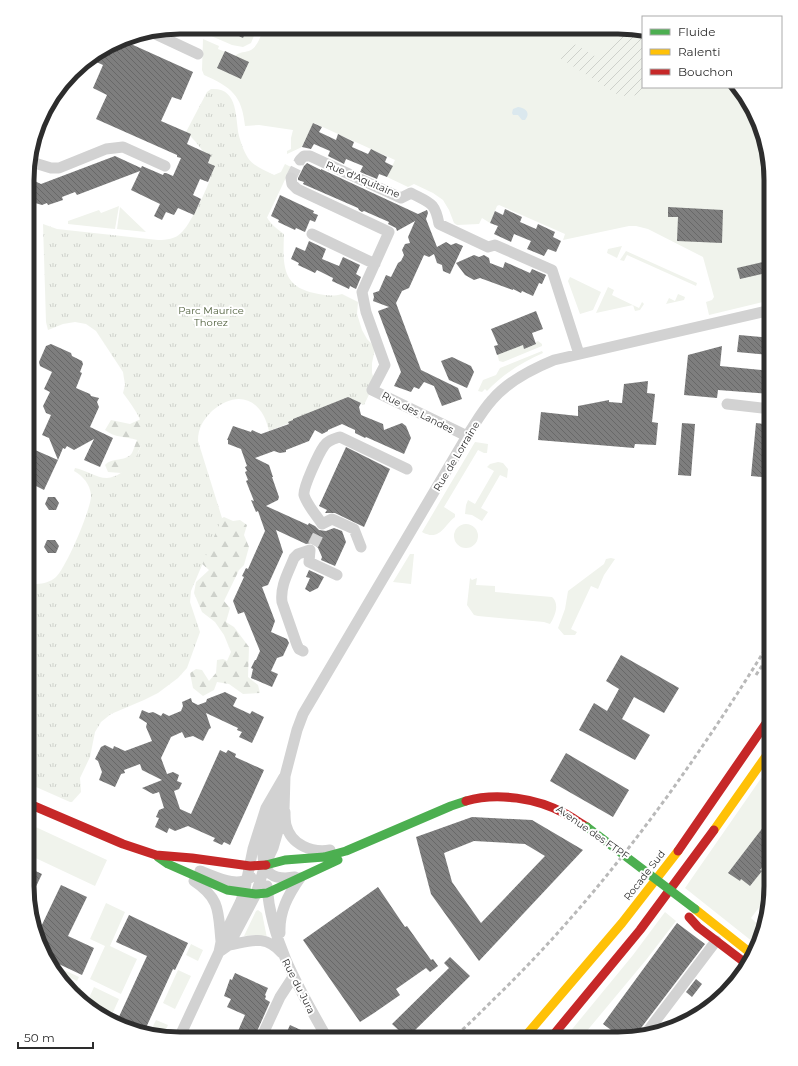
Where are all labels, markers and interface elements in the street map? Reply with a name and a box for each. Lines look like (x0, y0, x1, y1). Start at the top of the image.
legend (642, 16, 782, 88)
text: Fluide (678, 24, 716, 39)
text: Ralenti (678, 44, 720, 59)
text: Bouchon (678, 64, 733, 79)
street label: Rue d'Aquitaine (324, 158, 402, 201)
park label: Parc Maurice Thorez (178, 304, 244, 329)
street label: Rue des Landes (380, 389, 456, 436)
street label: Rue de Lorraine (430, 419, 482, 493)
street label: Avenue des FTPF (554, 802, 632, 862)
street label: Rocade Sud (621, 848, 668, 903)
street label: Rue du Jura (279, 957, 318, 1016)
scale bar (18, 1024, 93, 1050)
text: 50 m (24, 1030, 55, 1045)

